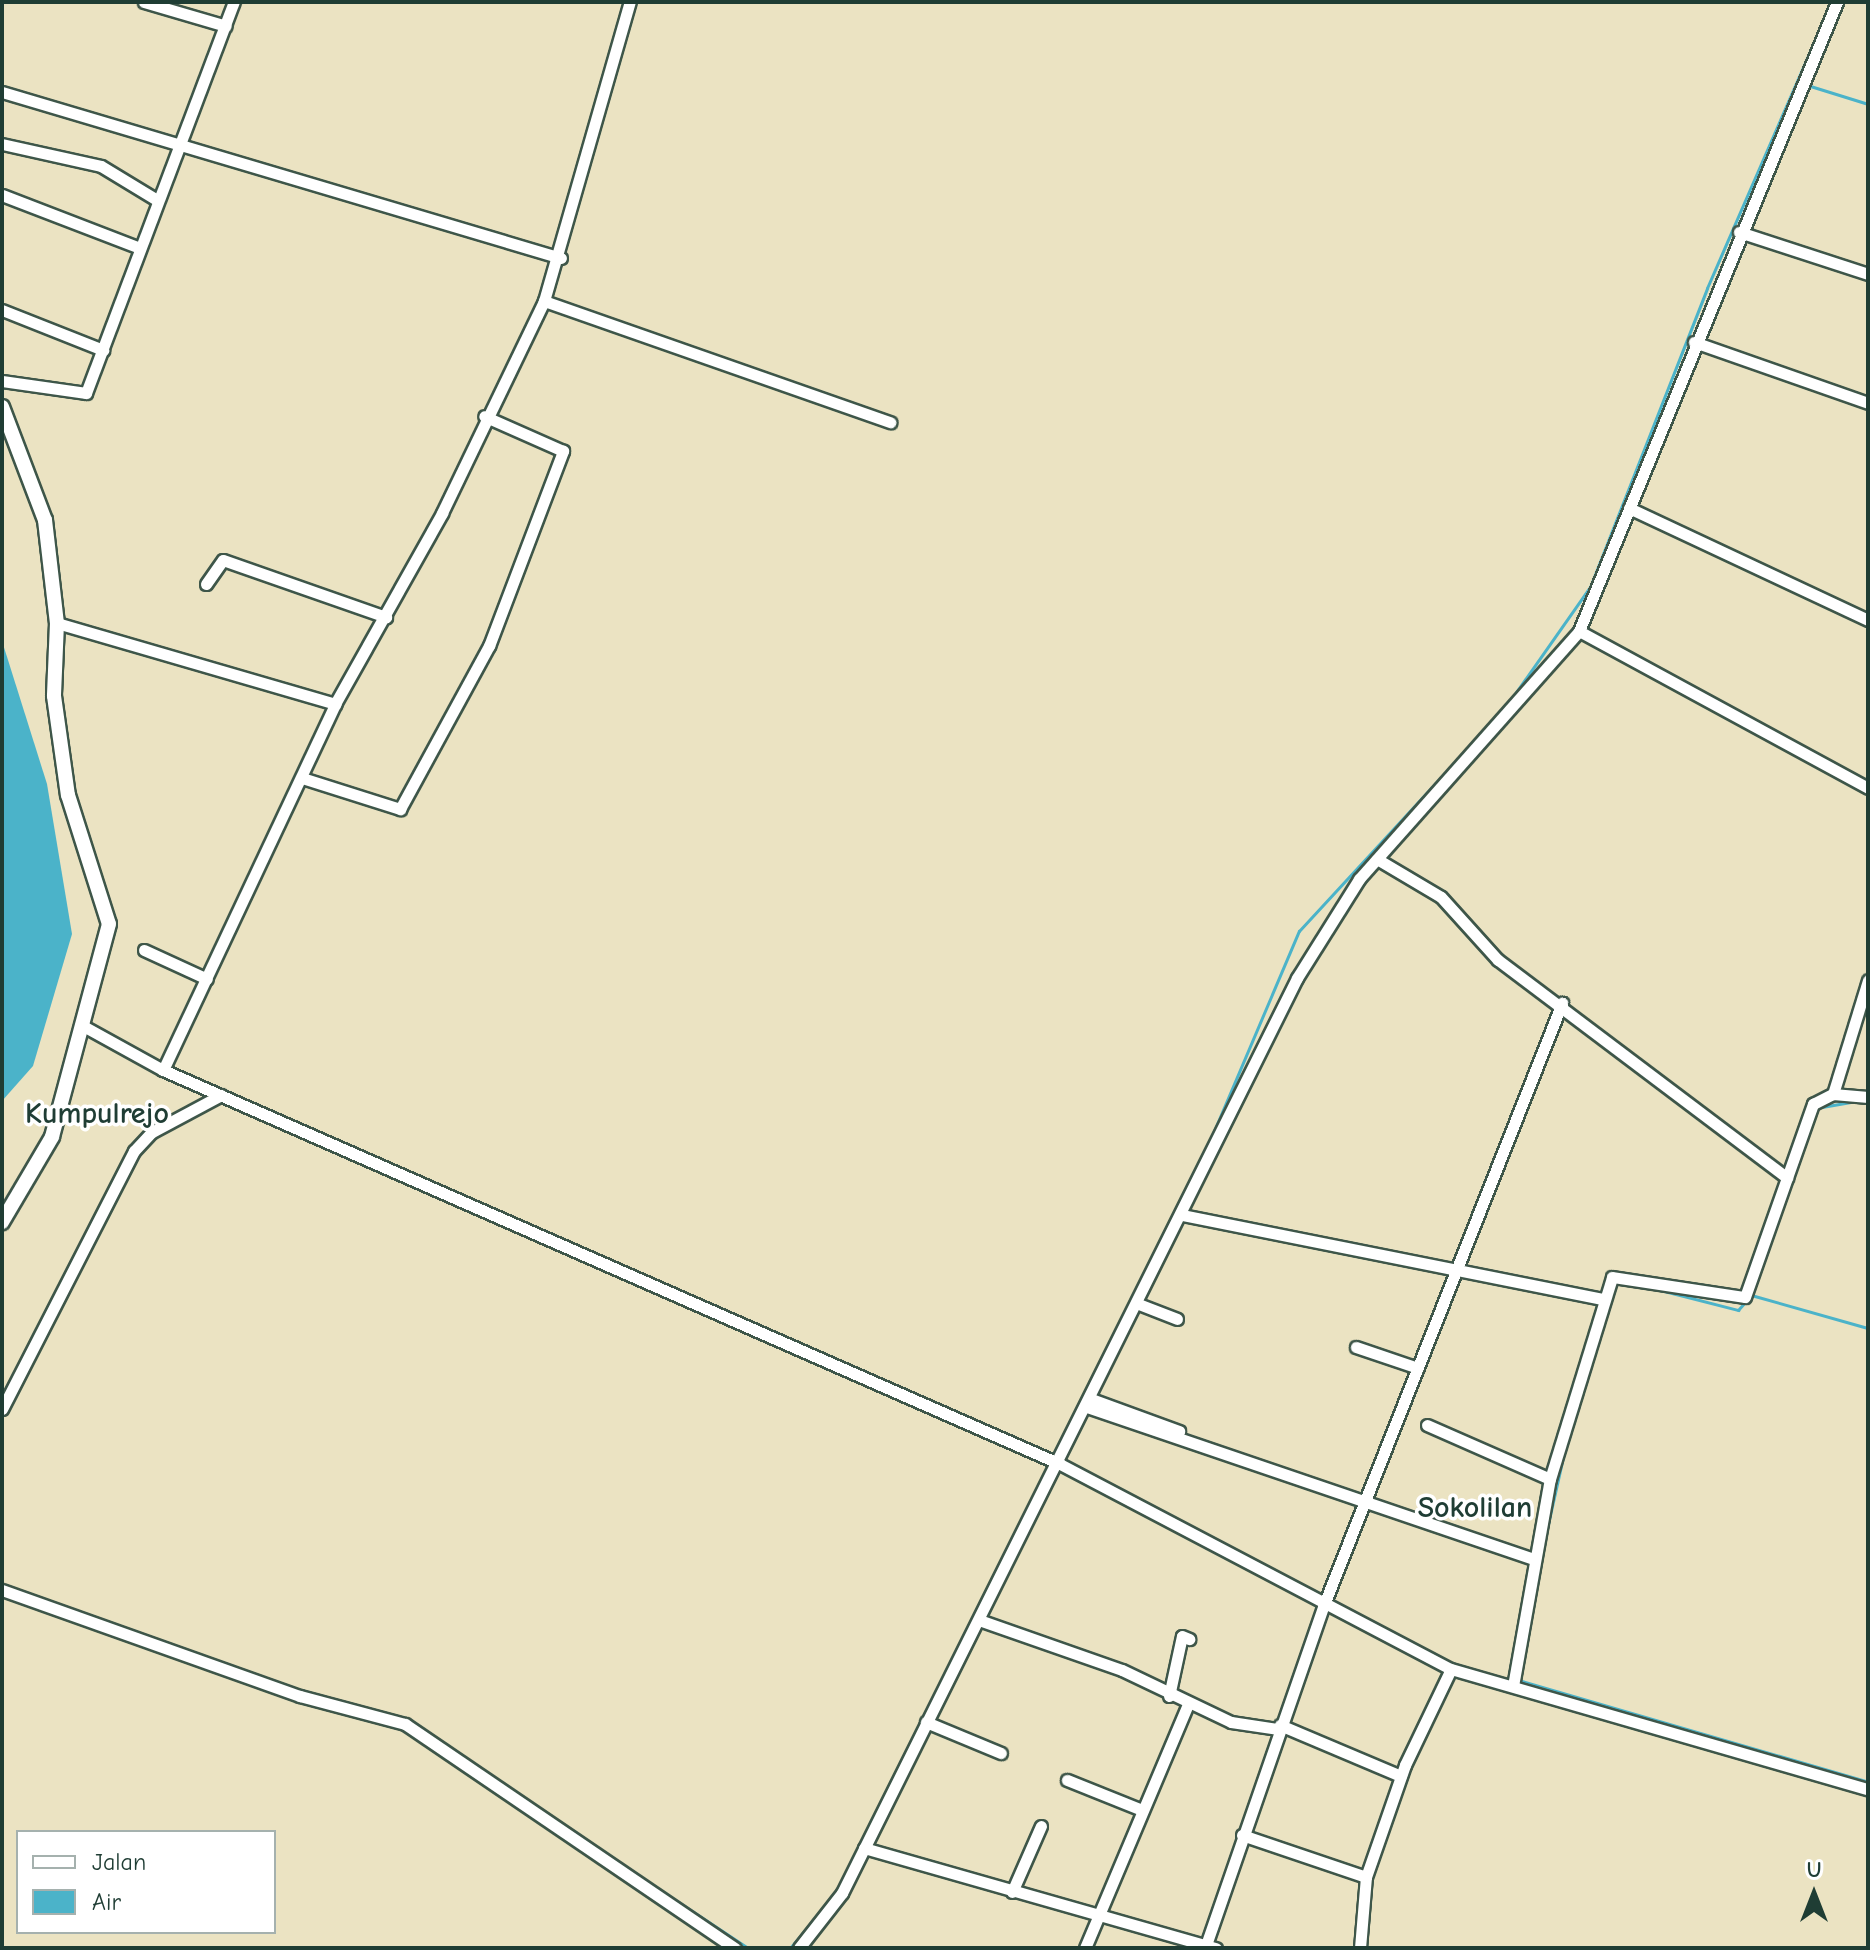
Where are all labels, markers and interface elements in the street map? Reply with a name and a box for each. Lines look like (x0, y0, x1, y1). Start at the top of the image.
district label: Kumpulrejo (25, 1096, 169, 1132)
district label: Sokolilan (1418, 1490, 1532, 1526)
legend (16, 1830, 276, 1934)
text: Jalan (92, 1848, 146, 1876)
north arrow (1774, 1854, 1854, 1934)
text: U (1807, 1857, 1821, 1883)
text: Air (92, 1888, 121, 1916)

